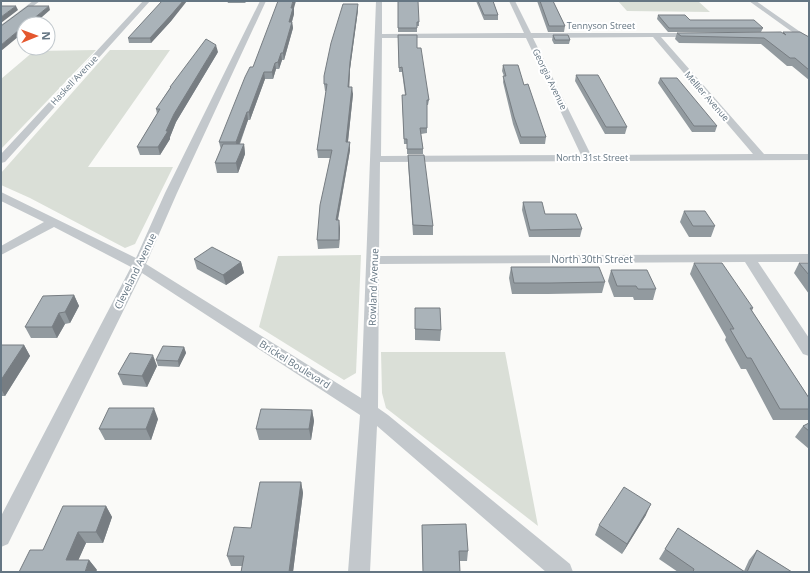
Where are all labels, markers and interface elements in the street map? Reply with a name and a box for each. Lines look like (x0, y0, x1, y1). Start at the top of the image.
north arrow (16, 16, 56, 56)
street label: Tennyson Street (567, 19, 635, 32)
text: N (39, 31, 54, 40)
street label: Georgia Avenue (530, 46, 570, 112)
street label: Haskell Avenue (47, 52, 101, 108)
street label: Mellier Avenue (682, 68, 732, 124)
street label: North 31st Street (556, 151, 628, 164)
street label: Cleveland Avenue (111, 230, 160, 311)
street label: Rowland Avenue (365, 248, 381, 326)
street label: North 30th Street (551, 252, 633, 266)
street label: Brickel Boulevard (257, 337, 333, 391)

